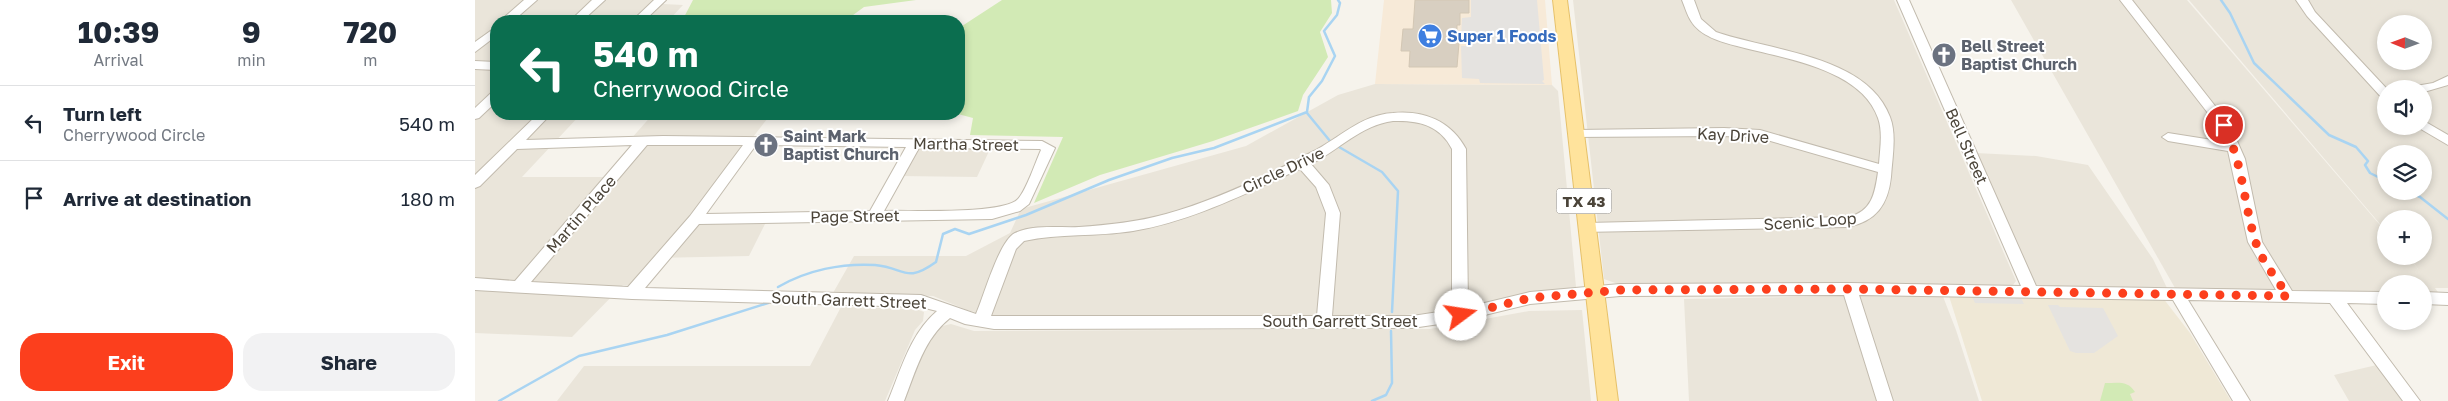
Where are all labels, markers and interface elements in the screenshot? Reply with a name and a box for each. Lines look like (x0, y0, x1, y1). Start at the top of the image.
text: 10:39 (78, 14, 160, 50)
text: 9 (242, 14, 261, 50)
text: 720 (343, 14, 397, 50)
north arrow (2377, 15, 2433, 70)
map controls (2377, 15, 2432, 330)
supermarket icon: Super 1 Foods (1417, 23, 1443, 49)
place label: Super 1 Foods (1447, 26, 1556, 46)
text: 540 m (593, 33, 698, 75)
icon: left (510, 35, 575, 100)
place label: Bell Street Baptist Church (1961, 36, 2077, 74)
church icon: Bell Street Baptist Church (1931, 42, 1957, 68)
text: Arrival (94, 50, 144, 70)
text: min (237, 50, 266, 70)
text: m (363, 50, 377, 70)
text: Cherrywood Circle (593, 75, 789, 102)
button: sound (2377, 80, 2432, 135)
text: Turn left (63, 102, 142, 125)
pin (2203, 104, 2245, 146)
street label: Bell Street (1941, 105, 1993, 187)
icon: left (20, 109, 48, 137)
icon: arrive (2210, 111, 2238, 139)
text: 540 m (399, 112, 455, 135)
street label: Kay Drive (1696, 123, 1770, 147)
text: Cherrywood Circle (63, 125, 205, 145)
place label: Saint Mark Baptist Church (783, 126, 899, 164)
church icon: Saint Mark Baptist Church (753, 132, 779, 158)
street label: Martha Street (913, 133, 1019, 155)
street label: Circle Drive (1239, 142, 1327, 198)
button: layers (2377, 145, 2432, 200)
street label: Martin Place (542, 171, 620, 257)
icon: arrive (20, 184, 48, 212)
text: Arrive at destination (63, 187, 251, 210)
text: 180 m (401, 187, 455, 210)
road number: TX 43 (1557, 188, 1611, 214)
street label: Page Street (810, 205, 900, 227)
street label: Scenic Loop (1763, 208, 1857, 234)
button: + (2377, 210, 2432, 265)
button: − (2377, 275, 2432, 330)
street label: South Garrett Street (771, 287, 927, 313)
position arrow (1434, 288, 1486, 340)
street label: South Garrett Street (1262, 311, 1418, 331)
button: Exit (20, 333, 233, 391)
button: Share (243, 333, 455, 391)

